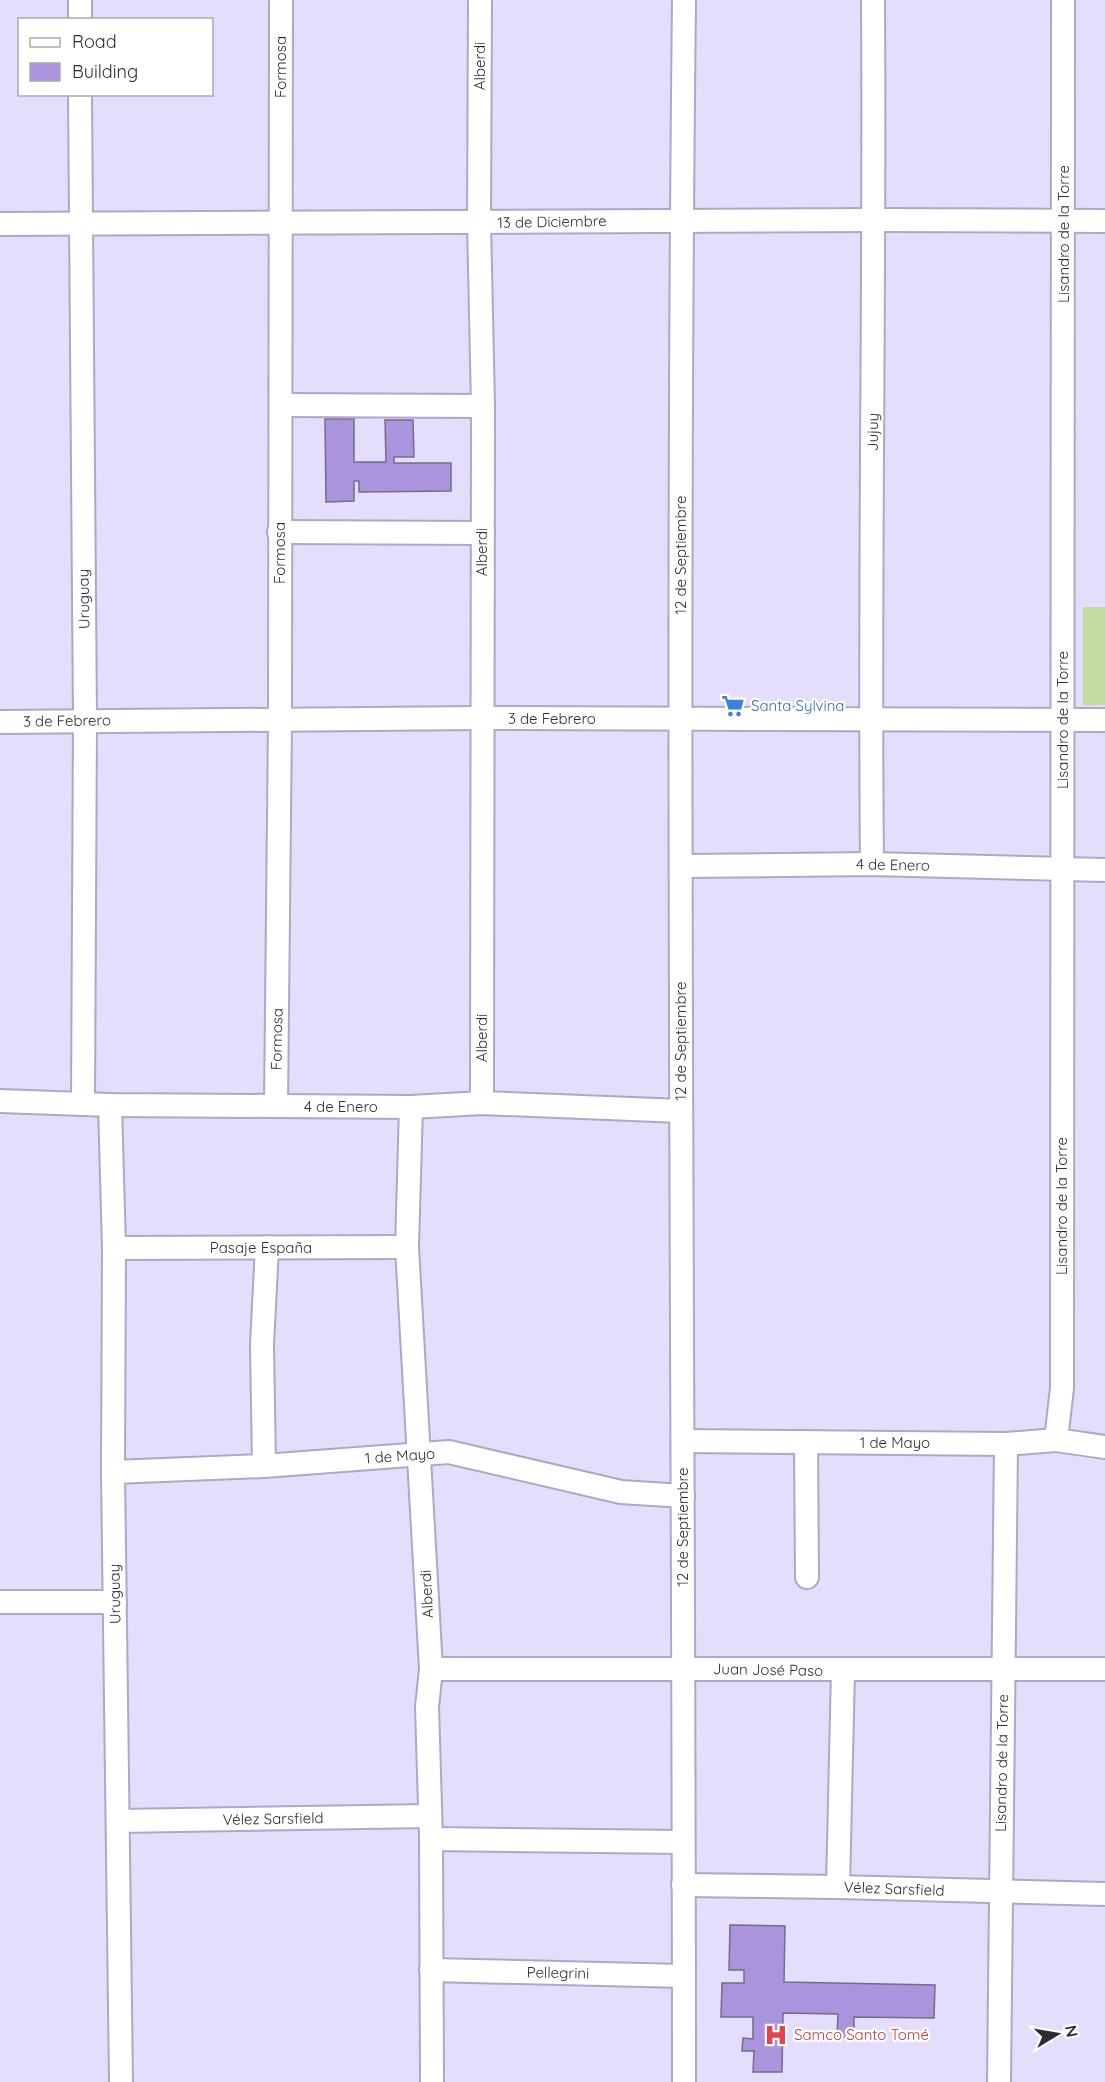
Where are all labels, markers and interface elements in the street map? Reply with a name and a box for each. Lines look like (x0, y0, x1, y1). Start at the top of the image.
legend (18, 18, 213, 96)
text: Road (72, 30, 117, 53)
street label: Formosa (271, 36, 290, 98)
street label: Alberdi (470, 42, 489, 90)
text: Building (72, 60, 138, 83)
street label: Lisandro de la Torre (1054, 165, 1073, 303)
street label: 13 de Diciembre (497, 211, 607, 232)
street label: Jujuy (863, 413, 882, 451)
street label: 12 de Septiembre (671, 495, 690, 615)
street label: Formosa (270, 522, 289, 584)
street label: Alberdi (472, 528, 491, 576)
street label: Uruguay (73, 569, 94, 629)
street label: Lisandro de la Torre (1053, 651, 1072, 789)
supermarket icon: Santa Sylvina (720, 693, 746, 719)
place label: Santa Sylvina (751, 696, 844, 715)
street label: 3 de Febrero (508, 709, 596, 728)
street label: 3 de Febrero (23, 710, 111, 731)
street label: 4 de Enero (856, 854, 930, 875)
street label: 12 de Septiembre (671, 981, 690, 1101)
street label: Formosa (266, 1008, 287, 1070)
street label: Alberdi (472, 1014, 491, 1062)
street label: 4 de Enero (304, 1097, 378, 1116)
street label: Lisandro de la Torre (1052, 1137, 1071, 1275)
street label: Pasaje España (210, 1238, 312, 1257)
street label: 1 de Mayo (860, 1433, 930, 1452)
street label: 1 de Mayo (364, 1444, 436, 1467)
street label: 12 de Septiembre (673, 1467, 692, 1587)
street label: Uruguay (104, 1564, 125, 1624)
street label: Alberdi (416, 1569, 437, 1619)
street label: Juan José Paso (713, 1659, 823, 1680)
street label: Lisandro de la Torre (991, 1694, 1012, 1832)
street label: Vélez Sarsfield (222, 1808, 324, 1829)
street label: Vélez Sarsfield (843, 1877, 945, 1900)
street label: Pellegrini (527, 1962, 589, 1983)
north arrow (1027, 2004, 1087, 2064)
hospital icon: Samco Santo Tomé (763, 2022, 789, 2048)
text: N (1061, 2023, 1083, 2039)
place label: Samco Santo Tomé (794, 2025, 929, 2044)

